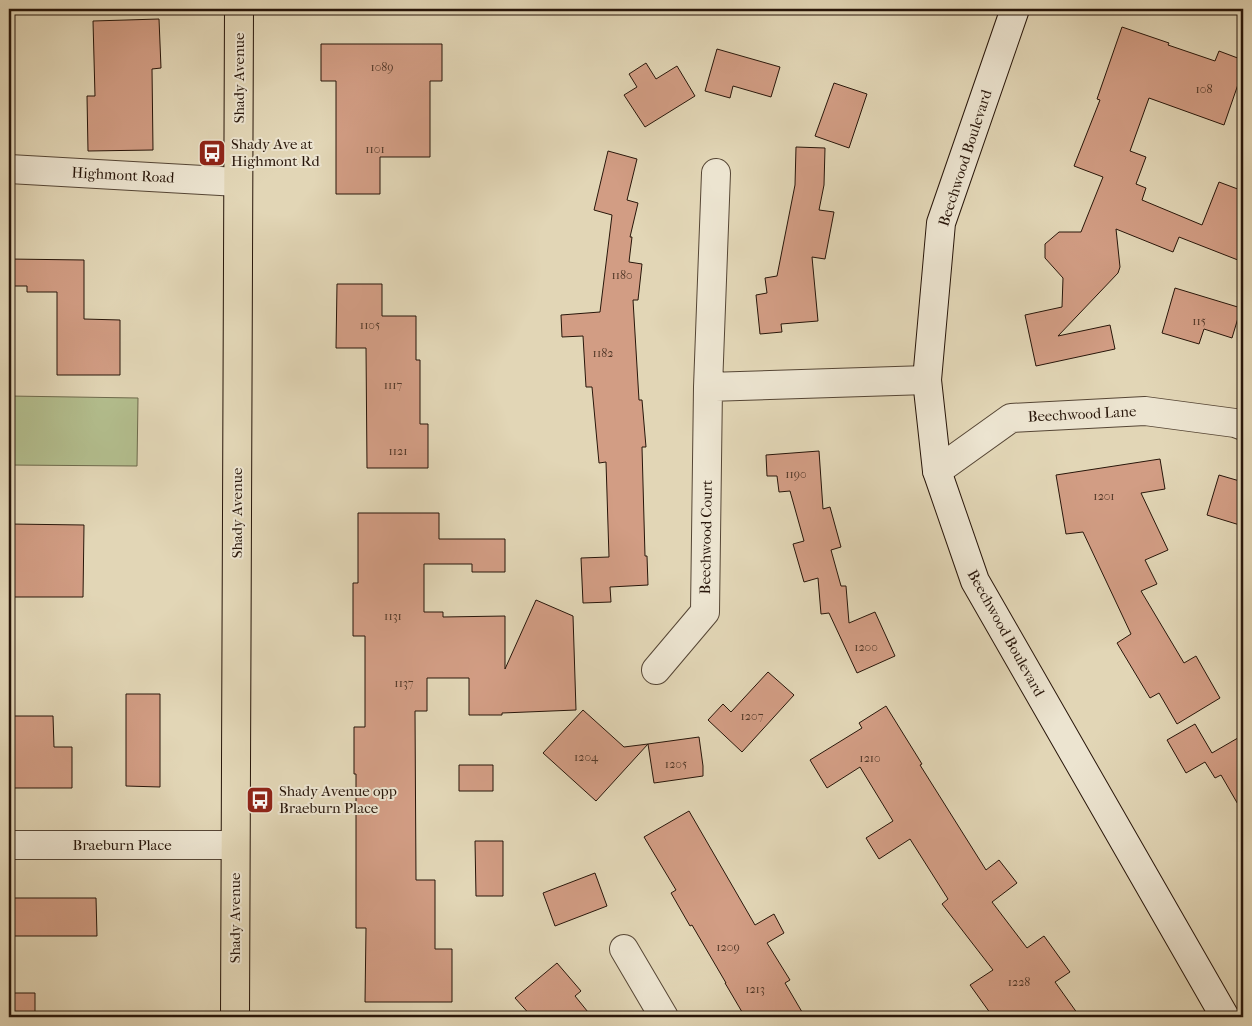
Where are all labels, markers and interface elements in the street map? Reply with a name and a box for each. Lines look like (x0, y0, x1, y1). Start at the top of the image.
street label: Shady Avenue (230, 32, 248, 123)
house number: 1089 (370, 60, 394, 74)
house number: 108 (1196, 82, 1212, 96)
street label: Beechwood Boulevard (934, 87, 996, 228)
place label: Shady Ave at Highmont Rd (231, 135, 321, 170)
bus stop icon: Shady Ave at Highmont Rd (197, 138, 227, 168)
house number: 1101 (365, 142, 385, 156)
street label: Highmont Road (71, 163, 176, 187)
house number: 1180 (611, 268, 633, 282)
house number: 115 (1192, 314, 1206, 328)
house number: 1105 (360, 318, 380, 332)
house number: 1182 (593, 346, 613, 360)
house number: 1117 (384, 378, 403, 392)
street label: Beechwood Lane (1027, 402, 1137, 426)
house number: 1121 (388, 444, 408, 458)
street label: Shady Avenue (228, 467, 246, 558)
house number: 1190 (785, 467, 807, 481)
street label: Beechwood Court (696, 479, 716, 594)
house number: 1201 (1093, 489, 1115, 503)
street label: Beechwood Boulevard (964, 566, 1049, 700)
house number: 1131 (384, 609, 402, 623)
house number: 1200 (854, 640, 878, 654)
house number: 1137 (394, 676, 414, 690)
house number: 1207 (741, 709, 764, 723)
house number: 1204 (574, 750, 599, 764)
house number: 1210 (859, 751, 881, 765)
house number: 1205 (665, 757, 687, 771)
place label: Shady Avenue opp Braeburn Place (279, 782, 397, 817)
bus stop icon: Shady Avenue opp Braeburn Place (245, 785, 275, 815)
street label: Braeburn Place (72, 836, 172, 854)
street label: Shady Avenue (226, 872, 244, 963)
house number: 1209 (716, 940, 740, 954)
house number: 1228 (1008, 975, 1030, 989)
house number: 1213 (745, 982, 765, 996)

